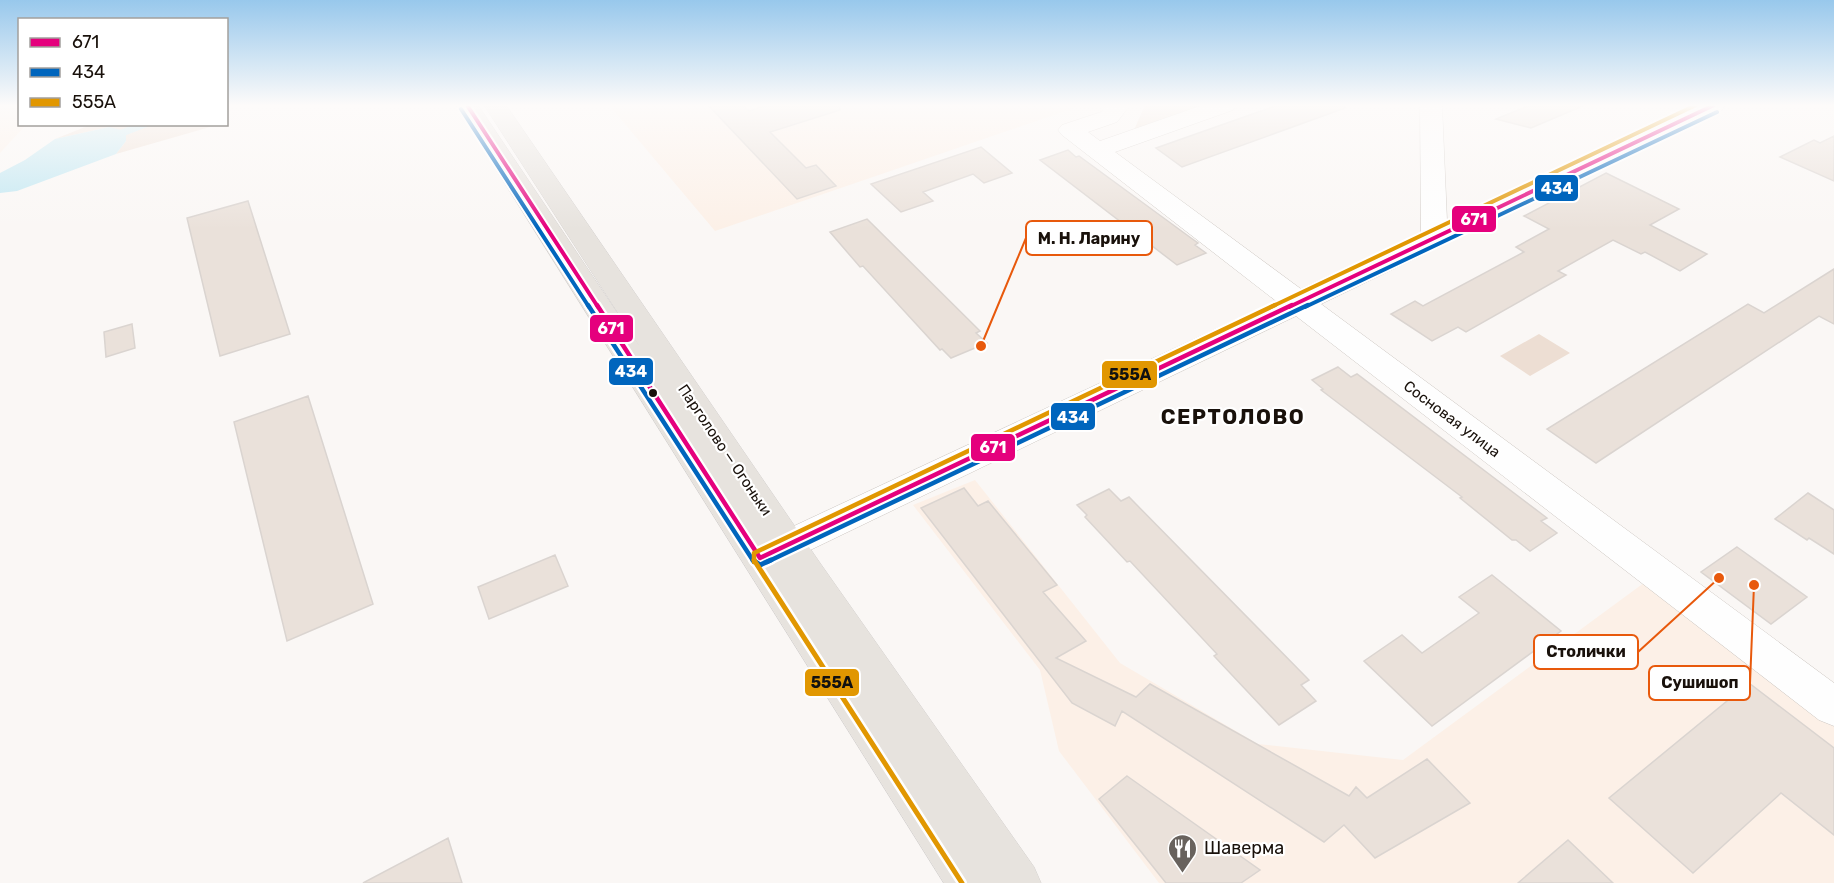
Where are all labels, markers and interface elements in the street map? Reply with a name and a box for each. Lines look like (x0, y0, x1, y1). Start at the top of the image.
legend (18, 18, 228, 126)
text: 671 (72, 31, 99, 53)
text: 434 (72, 61, 105, 83)
text: 555А (72, 91, 116, 113)
line badge: 434 (1534, 174, 1579, 202)
text: 434 (1541, 179, 1573, 198)
line badge: 671 (1451, 205, 1497, 233)
text: 671 (1461, 210, 1488, 229)
callout: М. Н. Ларину (1026, 221, 1152, 255)
text: М. Н. Ларину (1038, 229, 1141, 248)
line badge: 671 (589, 314, 634, 343)
text: 671 (598, 319, 625, 338)
line badge: 434 (608, 357, 654, 386)
line badge: 555А (1101, 360, 1158, 389)
text: 434 (615, 362, 647, 381)
text: 555А (1109, 365, 1152, 384)
street label: Сосновая улица (1400, 377, 1504, 461)
street label: Парголово — Огоньки (674, 381, 776, 519)
unlabelled marker (647, 387, 659, 399)
line badge: 434 (1050, 402, 1096, 431)
district label: СЕРТОЛОВО (1161, 404, 1305, 429)
text: 434 (1057, 408, 1089, 427)
line badge: 671 (970, 433, 1016, 462)
text: 671 (980, 438, 1007, 457)
callout: Столички (1534, 635, 1638, 669)
text: Столички (1546, 642, 1626, 661)
callout: Сушишоп (1649, 666, 1750, 700)
line badge: 555А (804, 668, 860, 697)
text: 555А (811, 673, 854, 692)
text: Сушишоп (1661, 673, 1739, 692)
restaurant icon: Шаверма (1167, 832, 1199, 874)
place label: Шаверма (1204, 837, 1284, 859)

